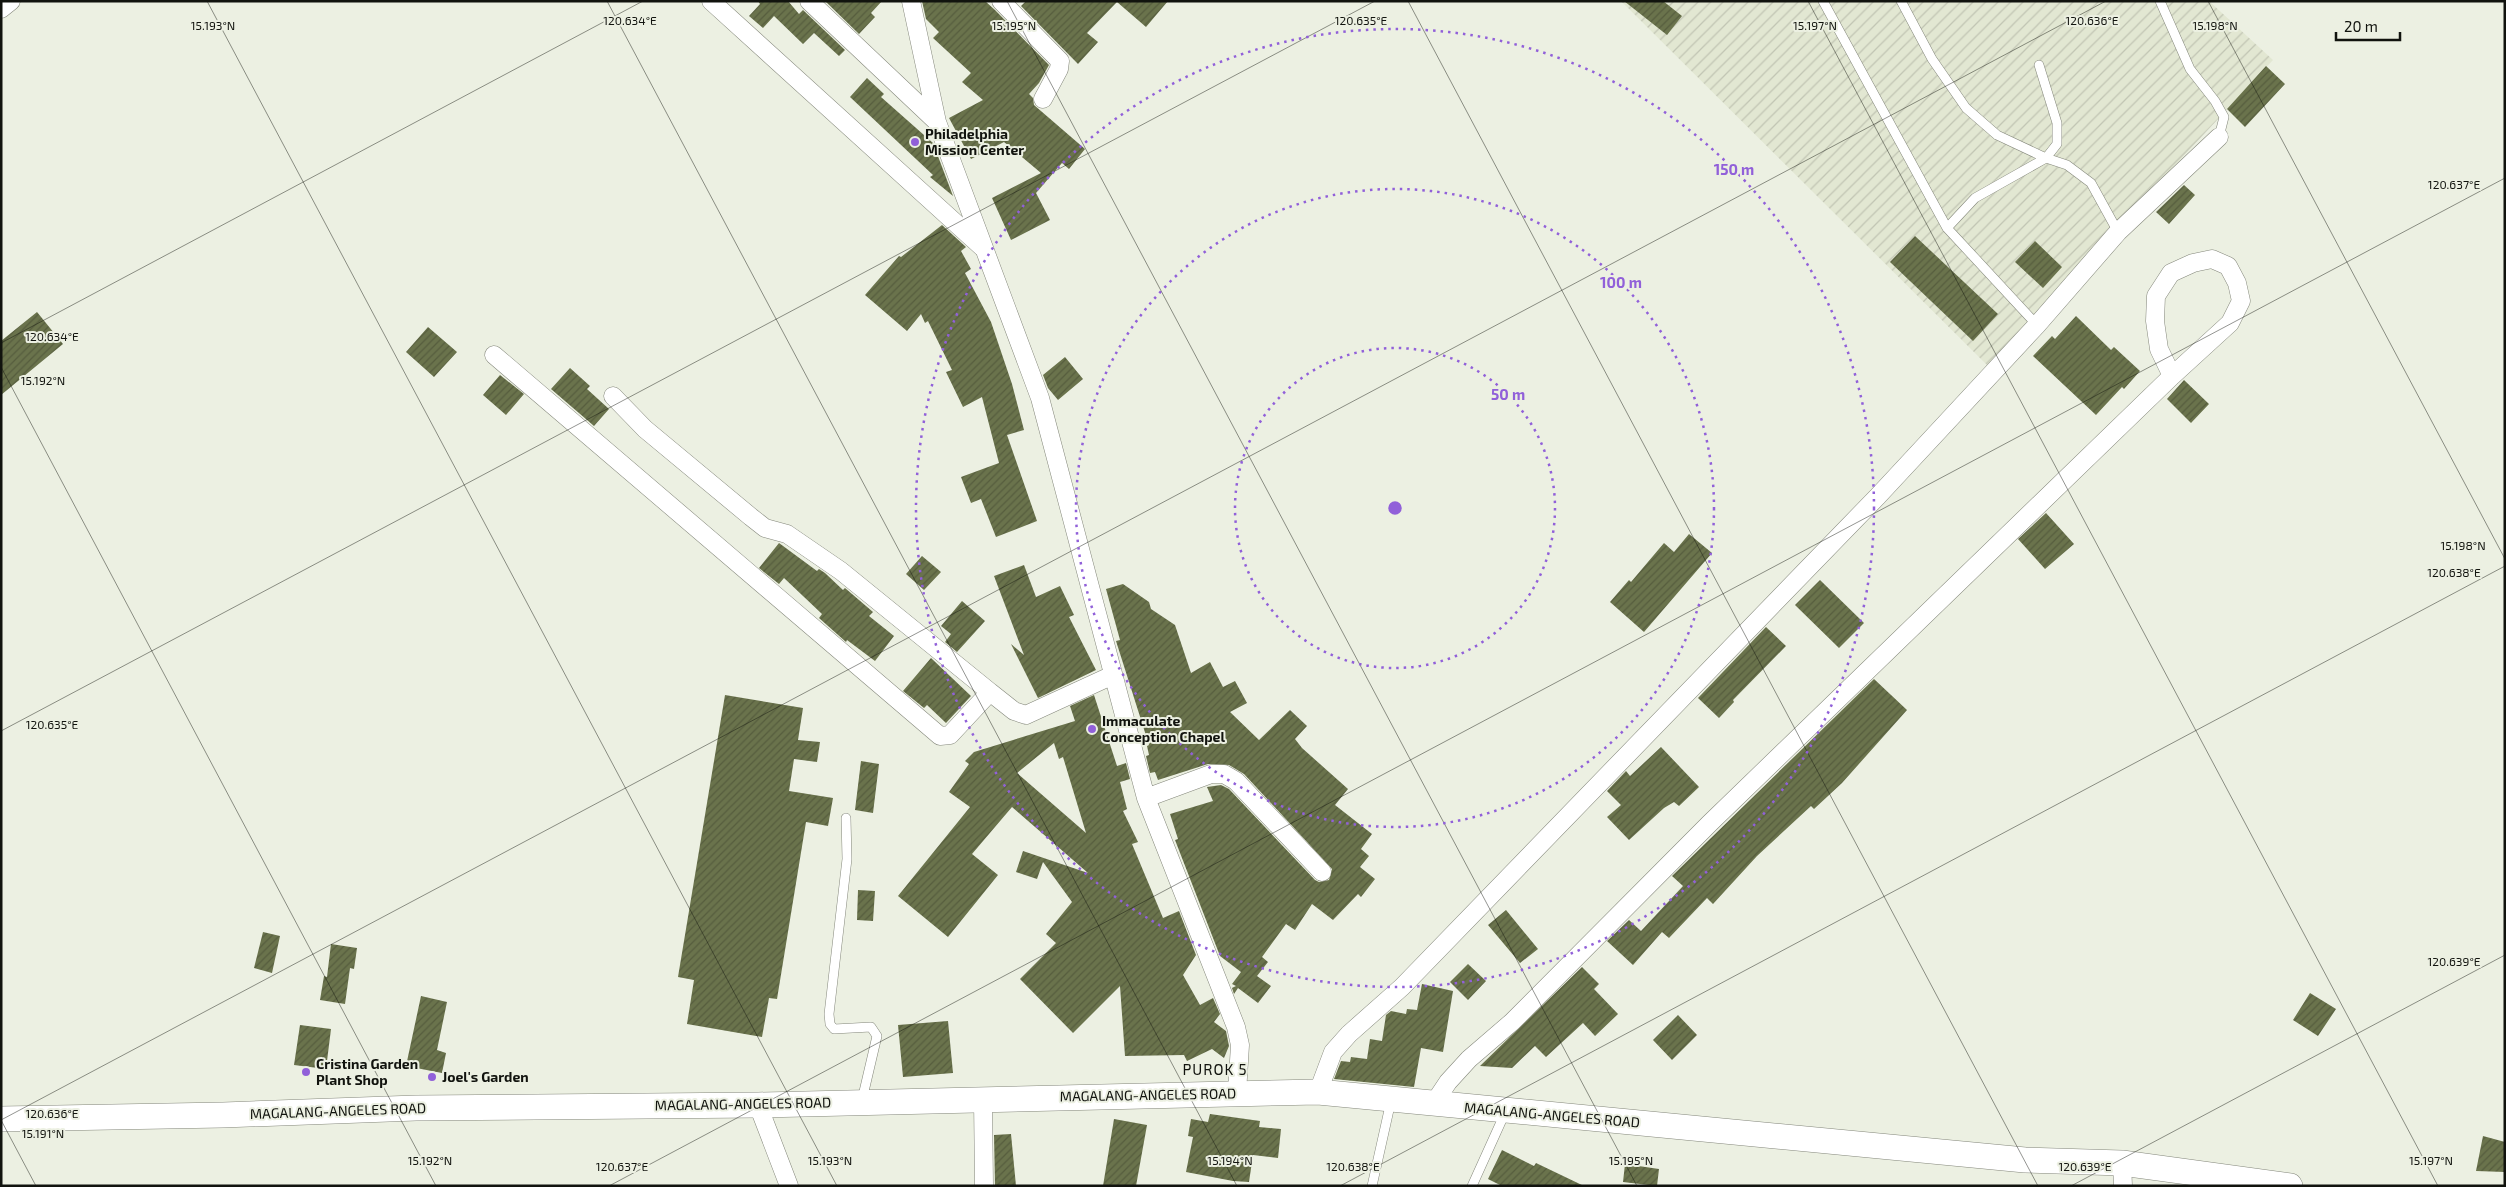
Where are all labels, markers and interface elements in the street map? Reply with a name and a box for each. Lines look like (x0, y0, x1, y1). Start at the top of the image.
scale bar (2336, 10, 2400, 42)
text: 120.634°E (603, 13, 657, 27)
text: 120.635°E (1335, 13, 1388, 27)
text: 120.636°E (2066, 13, 2119, 27)
text: 20 m (2344, 17, 2378, 35)
text: 15.193°N (191, 18, 235, 32)
text: 15.195°N (992, 18, 1036, 32)
text: 15.197°N (1793, 18, 1837, 32)
text: 15.198°N (2192, 18, 2238, 32)
place label: Philadelphia Mission Center (925, 125, 1024, 158)
marker: Philadelphia Mission Center (909, 136, 921, 148)
text: 150 m (1714, 160, 1754, 178)
text: 120.637°E (2428, 177, 2480, 191)
text: 100 m (1600, 273, 1642, 291)
text: 120.634°E (25, 329, 79, 343)
text: 15.192°N (21, 373, 65, 387)
text: 50 m (1491, 385, 1525, 403)
centre of rings (1386, 499, 1404, 517)
text: 15.198°N (2440, 538, 2486, 552)
text: 120.638°E (2427, 565, 2481, 579)
place label: Immaculate Conception Chapel (1102, 712, 1225, 745)
text: 120.635°E (26, 717, 79, 731)
marker: Immaculate Conception Chapel (1086, 723, 1098, 735)
text: 120.639°E (2428, 954, 2481, 968)
place label: Cristina Garden Plant Shop (316, 1055, 418, 1088)
district label: PUROK 5 (1182, 1060, 1248, 1078)
marker: Cristina Garden Plant Shop (300, 1066, 312, 1078)
place label: Joel's Garden (442, 1068, 529, 1085)
marker: Joel's Garden (426, 1071, 438, 1083)
street label: MAGALANG-ANGELES ROAD (1060, 1084, 1236, 1105)
street label: MAGALANG-ANGELES ROAD (655, 1093, 831, 1114)
street label: MAGALANG-ANGELES ROAD (1463, 1098, 1641, 1131)
street label: MAGALANG-ANGELES ROAD (250, 1099, 426, 1122)
text: 120.636°E (26, 1106, 79, 1120)
text: 15.191°N (22, 1126, 64, 1140)
text: 15.192°N (408, 1153, 452, 1167)
text: 15.193°N (808, 1153, 852, 1167)
text: 15.194°N (1207, 1153, 1253, 1167)
text: 15.195°N (1609, 1153, 1653, 1167)
text: 15.197°N (2409, 1153, 2453, 1167)
text: 120.637°E (596, 1159, 648, 1173)
text: 120.638°E (1326, 1159, 1380, 1173)
text: 120.639°E (2059, 1159, 2112, 1173)

